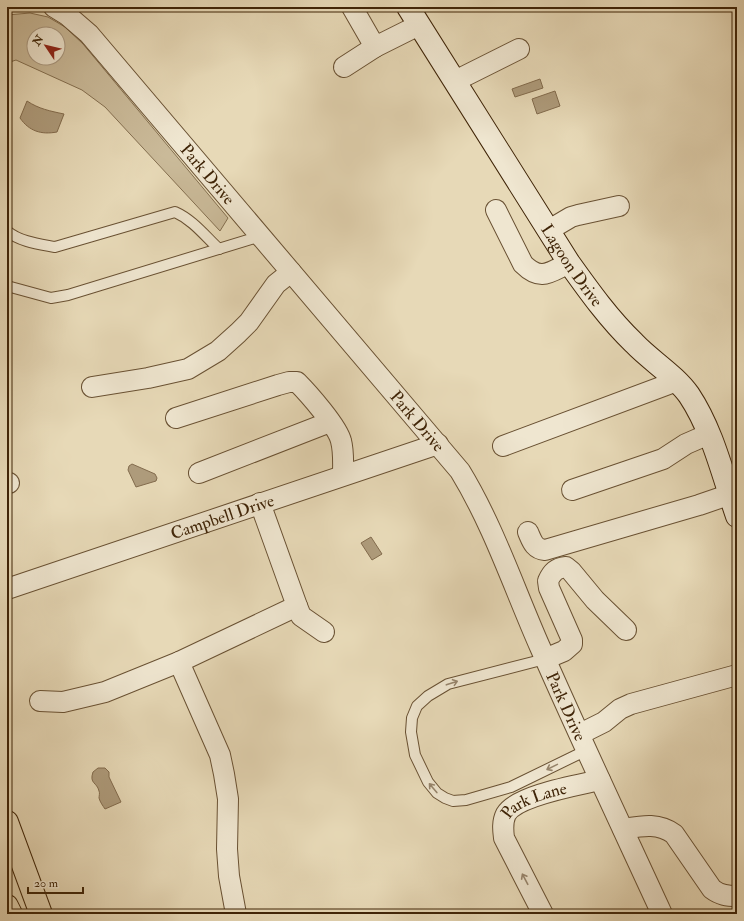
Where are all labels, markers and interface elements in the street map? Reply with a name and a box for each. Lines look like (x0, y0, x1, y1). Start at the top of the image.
north arrow (26, 26, 66, 66)
text: N (29, 32, 47, 49)
street label: Park Drive (176, 139, 240, 209)
street label: Lagoon Drive (537, 220, 608, 311)
street label: Park Drive (386, 386, 449, 456)
street label: Campbell Drive (168, 489, 277, 544)
street label: Park Drive (542, 668, 591, 744)
one-way arrow (446, 679, 458, 687)
one-way arrow (546, 764, 558, 771)
street label: Park Lane (496, 777, 569, 823)
one-way arrow (428, 782, 437, 793)
scale bar (28, 869, 83, 895)
one-way arrow (520, 874, 528, 886)
text: 20 m (34, 876, 59, 891)

